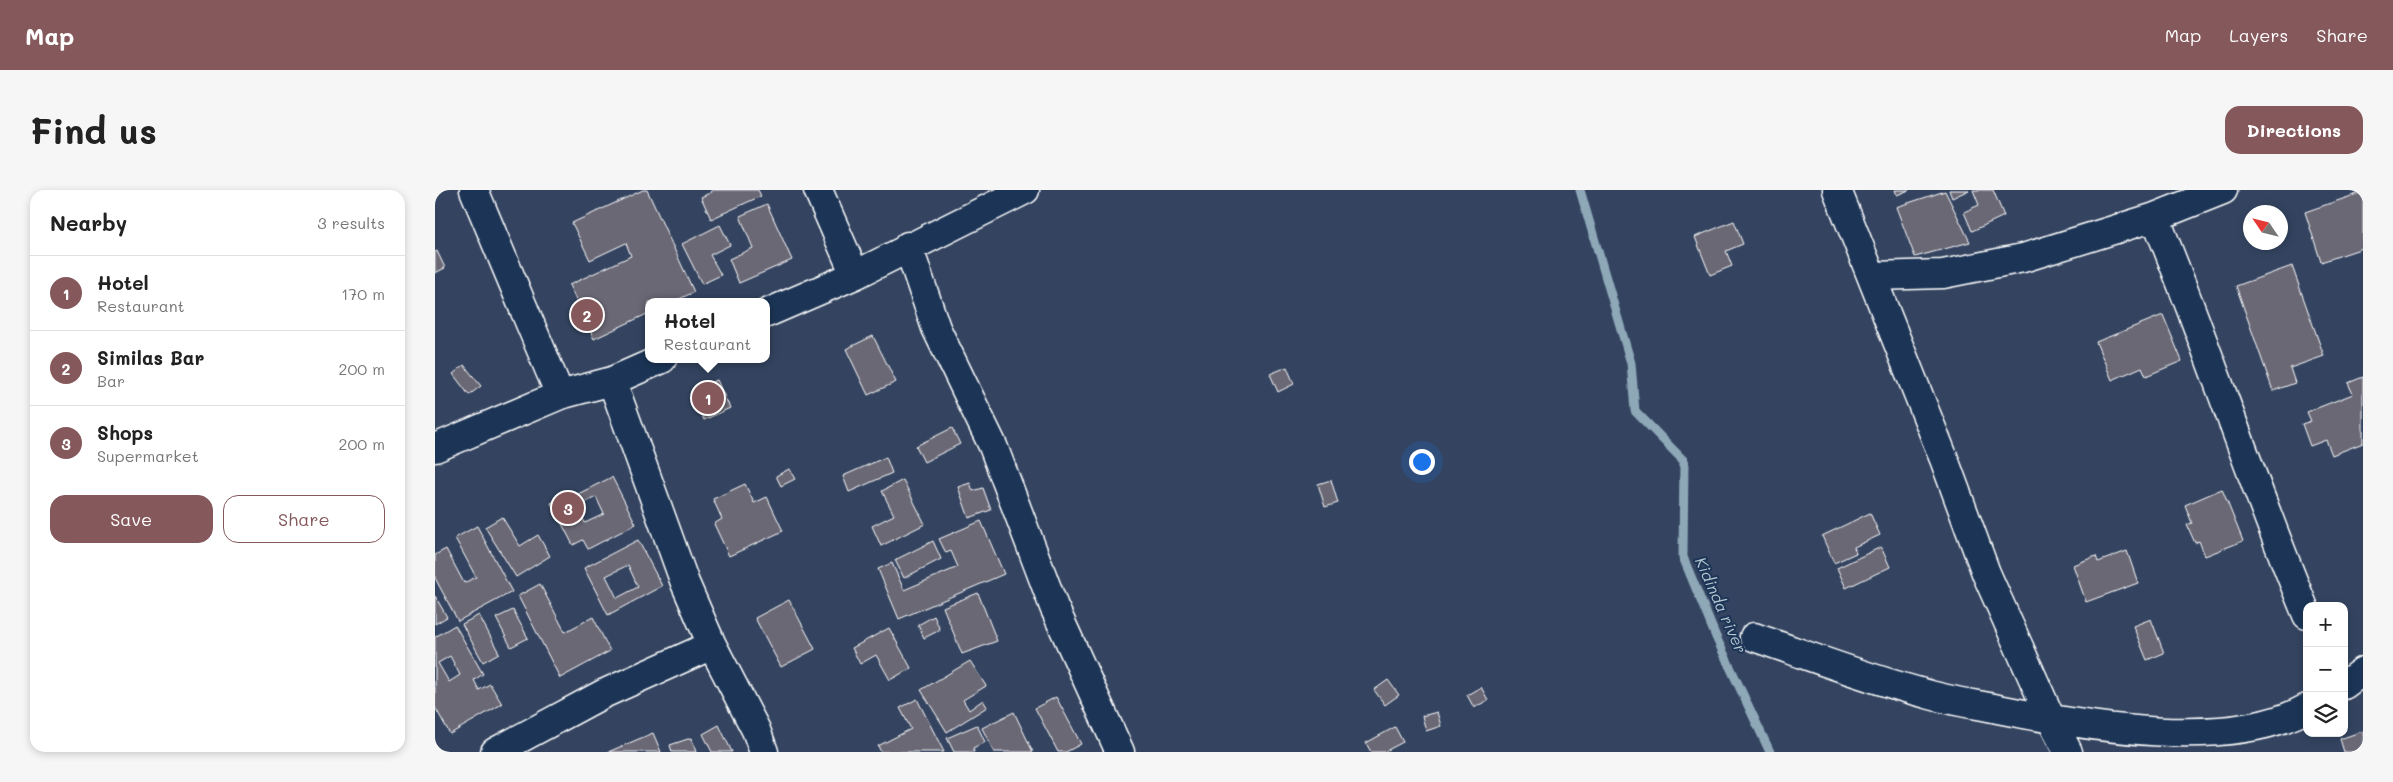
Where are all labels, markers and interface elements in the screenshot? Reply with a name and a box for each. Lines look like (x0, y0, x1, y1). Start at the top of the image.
text: Map (25, 20, 74, 51)
text: Map (2165, 23, 2201, 47)
text: Layers (2229, 23, 2288, 47)
text: Share (2316, 23, 2368, 47)
button: Directions (2225, 106, 2363, 154)
text: Find us (30, 107, 157, 153)
north arrow (2243, 205, 2288, 250)
text: Nearby (50, 209, 127, 236)
text: 3 results (317, 212, 385, 233)
text: Hotel (97, 270, 149, 295)
text: 1 (62, 283, 70, 304)
text: 170 m (341, 283, 385, 304)
text: Restaurant (97, 295, 185, 316)
pin: 2 (571, 296, 603, 334)
popup (645, 298, 770, 363)
text: Hotel (664, 308, 715, 333)
text: Restaurant (664, 333, 751, 354)
text: Similas Bar (97, 345, 204, 370)
text: 2 (62, 358, 70, 379)
text: 200 m (338, 358, 385, 379)
text: Bar (97, 370, 125, 391)
pin: 1 (692, 379, 724, 417)
text: Shops (97, 420, 153, 445)
text: 3 (61, 433, 71, 454)
text: 200 m (338, 433, 385, 454)
text: Supermarket (97, 445, 199, 466)
your location (1409, 449, 1435, 475)
pin: 3 (552, 489, 584, 527)
button: Save (50, 495, 213, 543)
button: Share (223, 495, 385, 543)
water label: Kidinda river (1691, 553, 1752, 656)
map controls (2303, 602, 2348, 737)
button: + (2303, 602, 2348, 647)
button: − (2303, 647, 2348, 692)
button: layers (2303, 692, 2348, 737)

